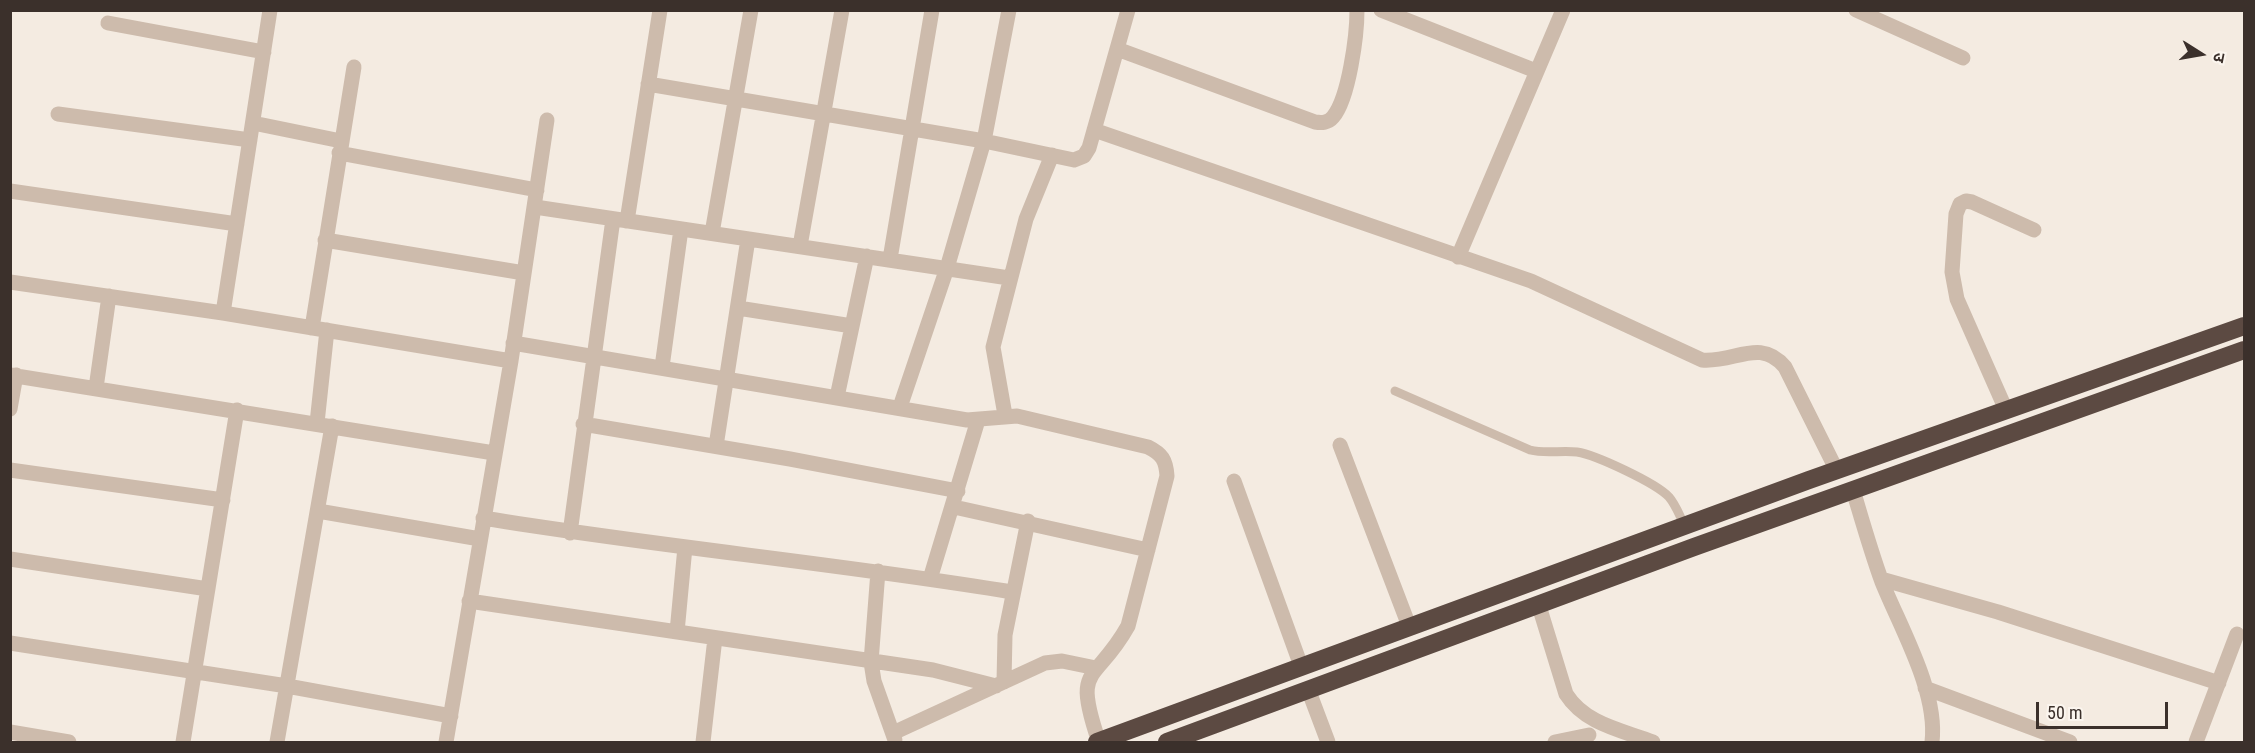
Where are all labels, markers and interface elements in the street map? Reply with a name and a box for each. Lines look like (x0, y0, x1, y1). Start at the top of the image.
north arrow (2171, 24, 2231, 84)
text: उ (2209, 51, 2229, 64)
scale bar (2039, 690, 2171, 728)
text: 50 m (2047, 702, 2082, 723)

